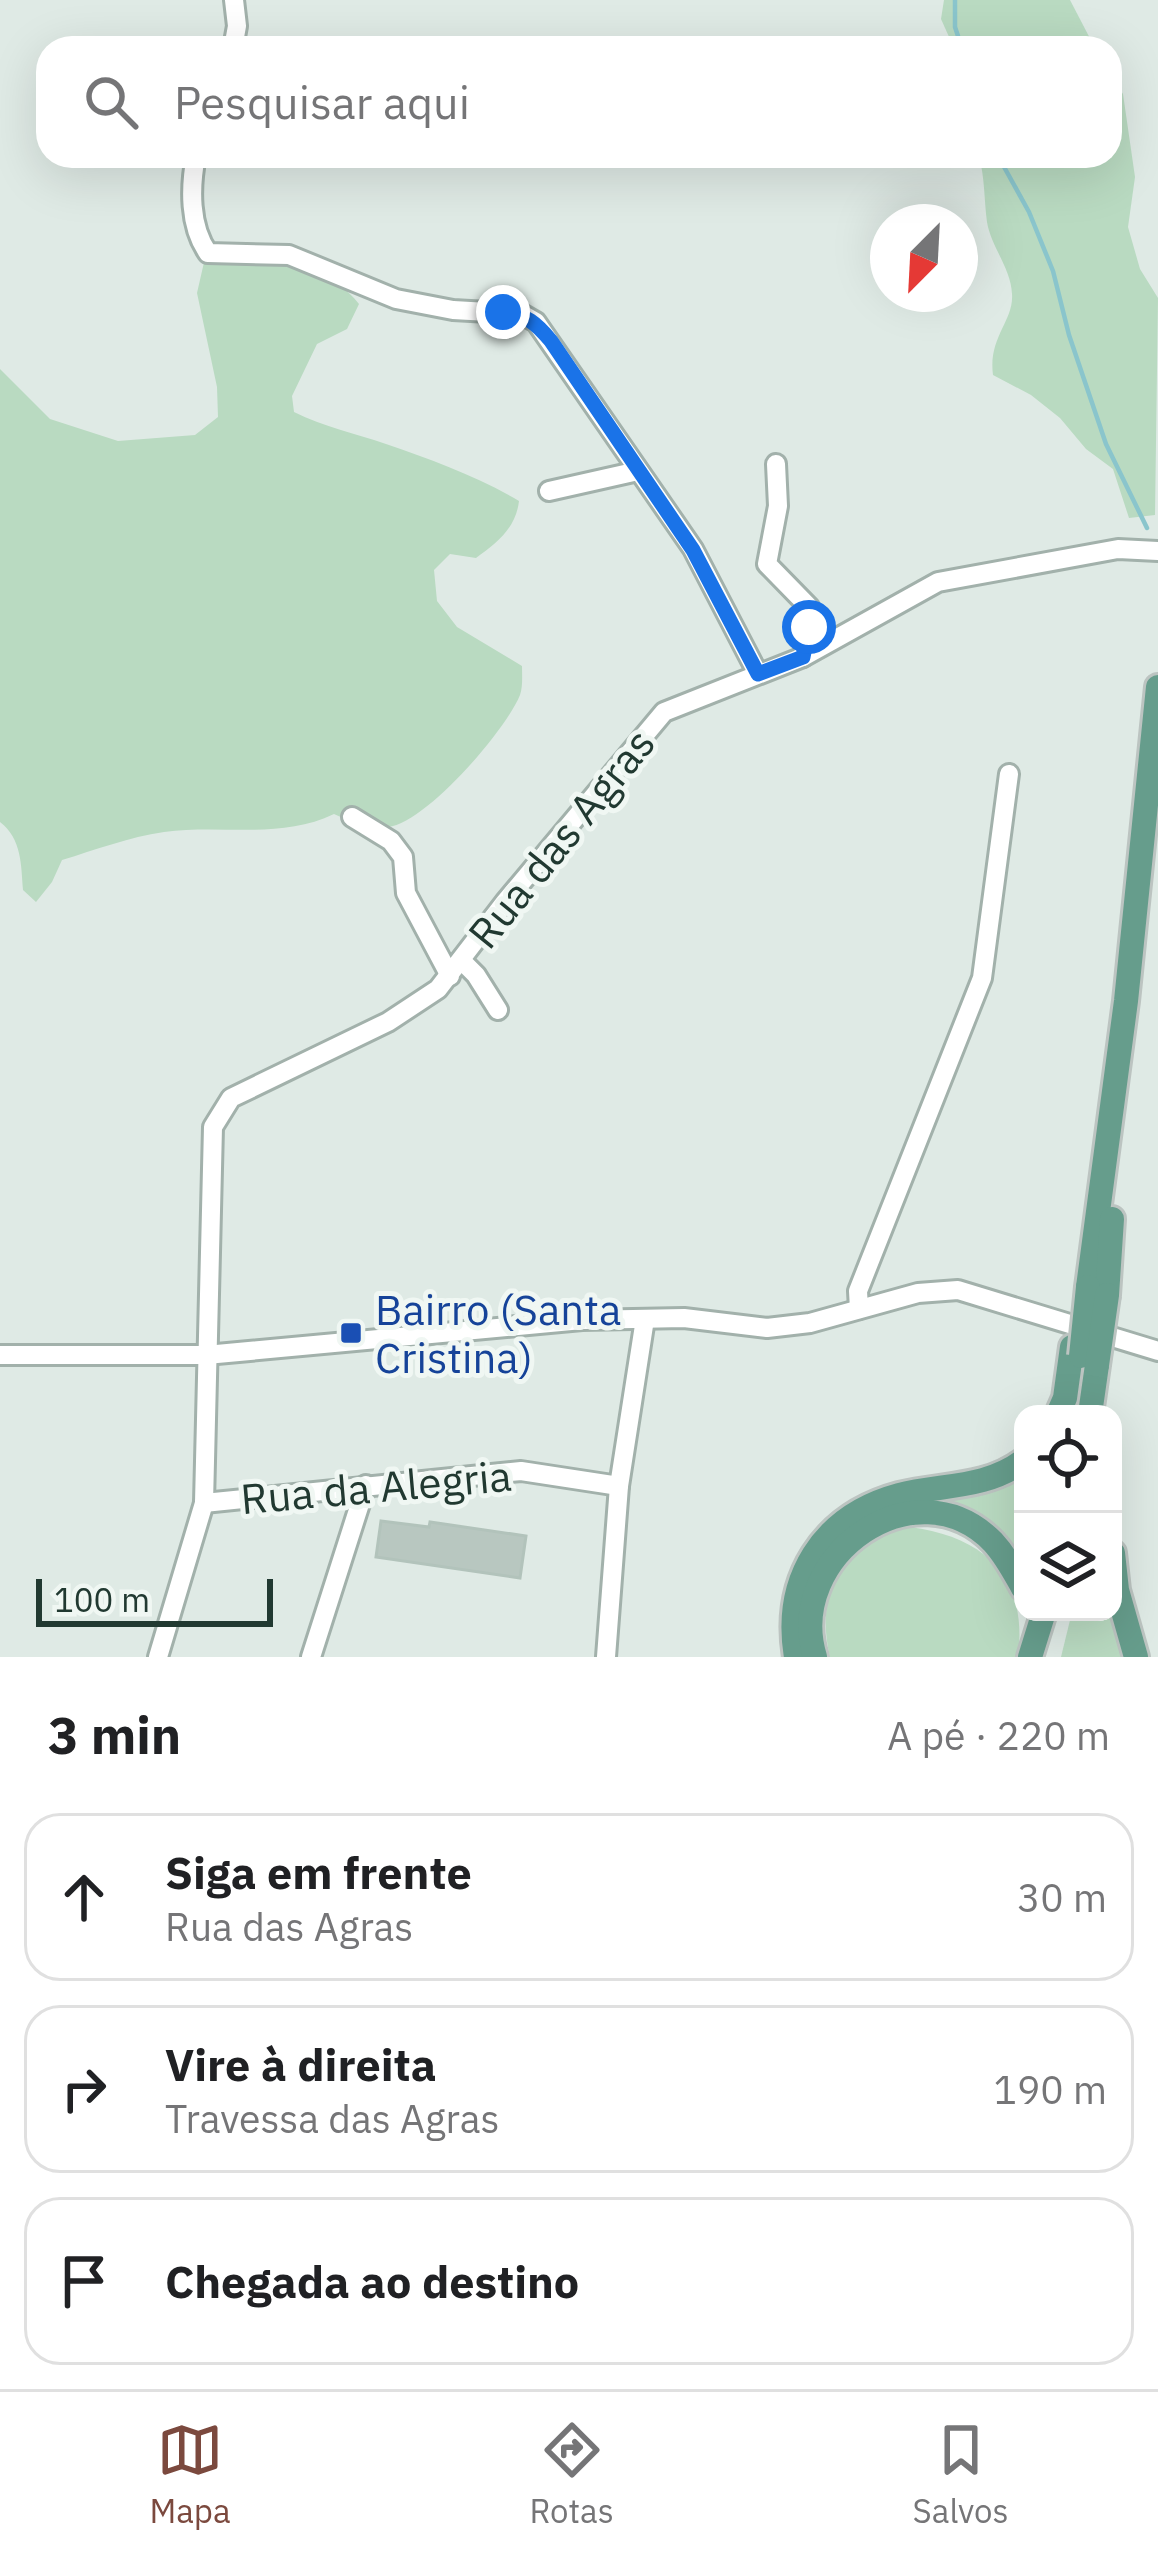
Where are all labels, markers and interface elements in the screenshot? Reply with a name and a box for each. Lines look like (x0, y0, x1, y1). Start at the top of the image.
search box (36, 36, 1122, 168)
icon: search (78, 69, 144, 135)
text: Pesquisar aqui (174, 73, 470, 131)
north arrow (870, 204, 978, 312)
route end (476, 285, 530, 339)
route start (782, 600, 836, 654)
street label: Rua das Agras (455, 717, 667, 959)
place label: Bairro (Santa Cristina) (375, 1282, 621, 1385)
marker: Bairro (Santa Cristina) (338, 1320, 364, 1346)
map controls (1014, 1405, 1122, 1621)
button: locate (1014, 1405, 1122, 1513)
street label: Rua da Alegria (238, 1448, 514, 1526)
button: layers (1014, 1513, 1122, 1621)
scale bar (36, 1573, 273, 1626)
text: 100 m (54, 1578, 150, 1621)
text: 3 min (48, 1702, 181, 1768)
text: A pé · 220 m (887, 1710, 1110, 1761)
text: Siga em frente (165, 1843, 472, 1901)
icon: ahead (51, 1864, 117, 1930)
text: 30 m (1017, 1872, 1107, 1923)
text: Rua das Agras (165, 1901, 413, 1952)
text: Vire à direita (165, 2035, 436, 2093)
icon: right (51, 2056, 117, 2122)
text: 190 m (994, 2064, 1107, 2115)
text: Travessa das Agras (165, 2093, 500, 2144)
icon: arrive (51, 2248, 117, 2314)
text: Chegada ao destino (165, 2252, 579, 2310)
tab: Mapa (149, 2417, 231, 2532)
tab: Rotas (529, 2417, 614, 2532)
tab: Salvos (913, 2417, 1009, 2532)

